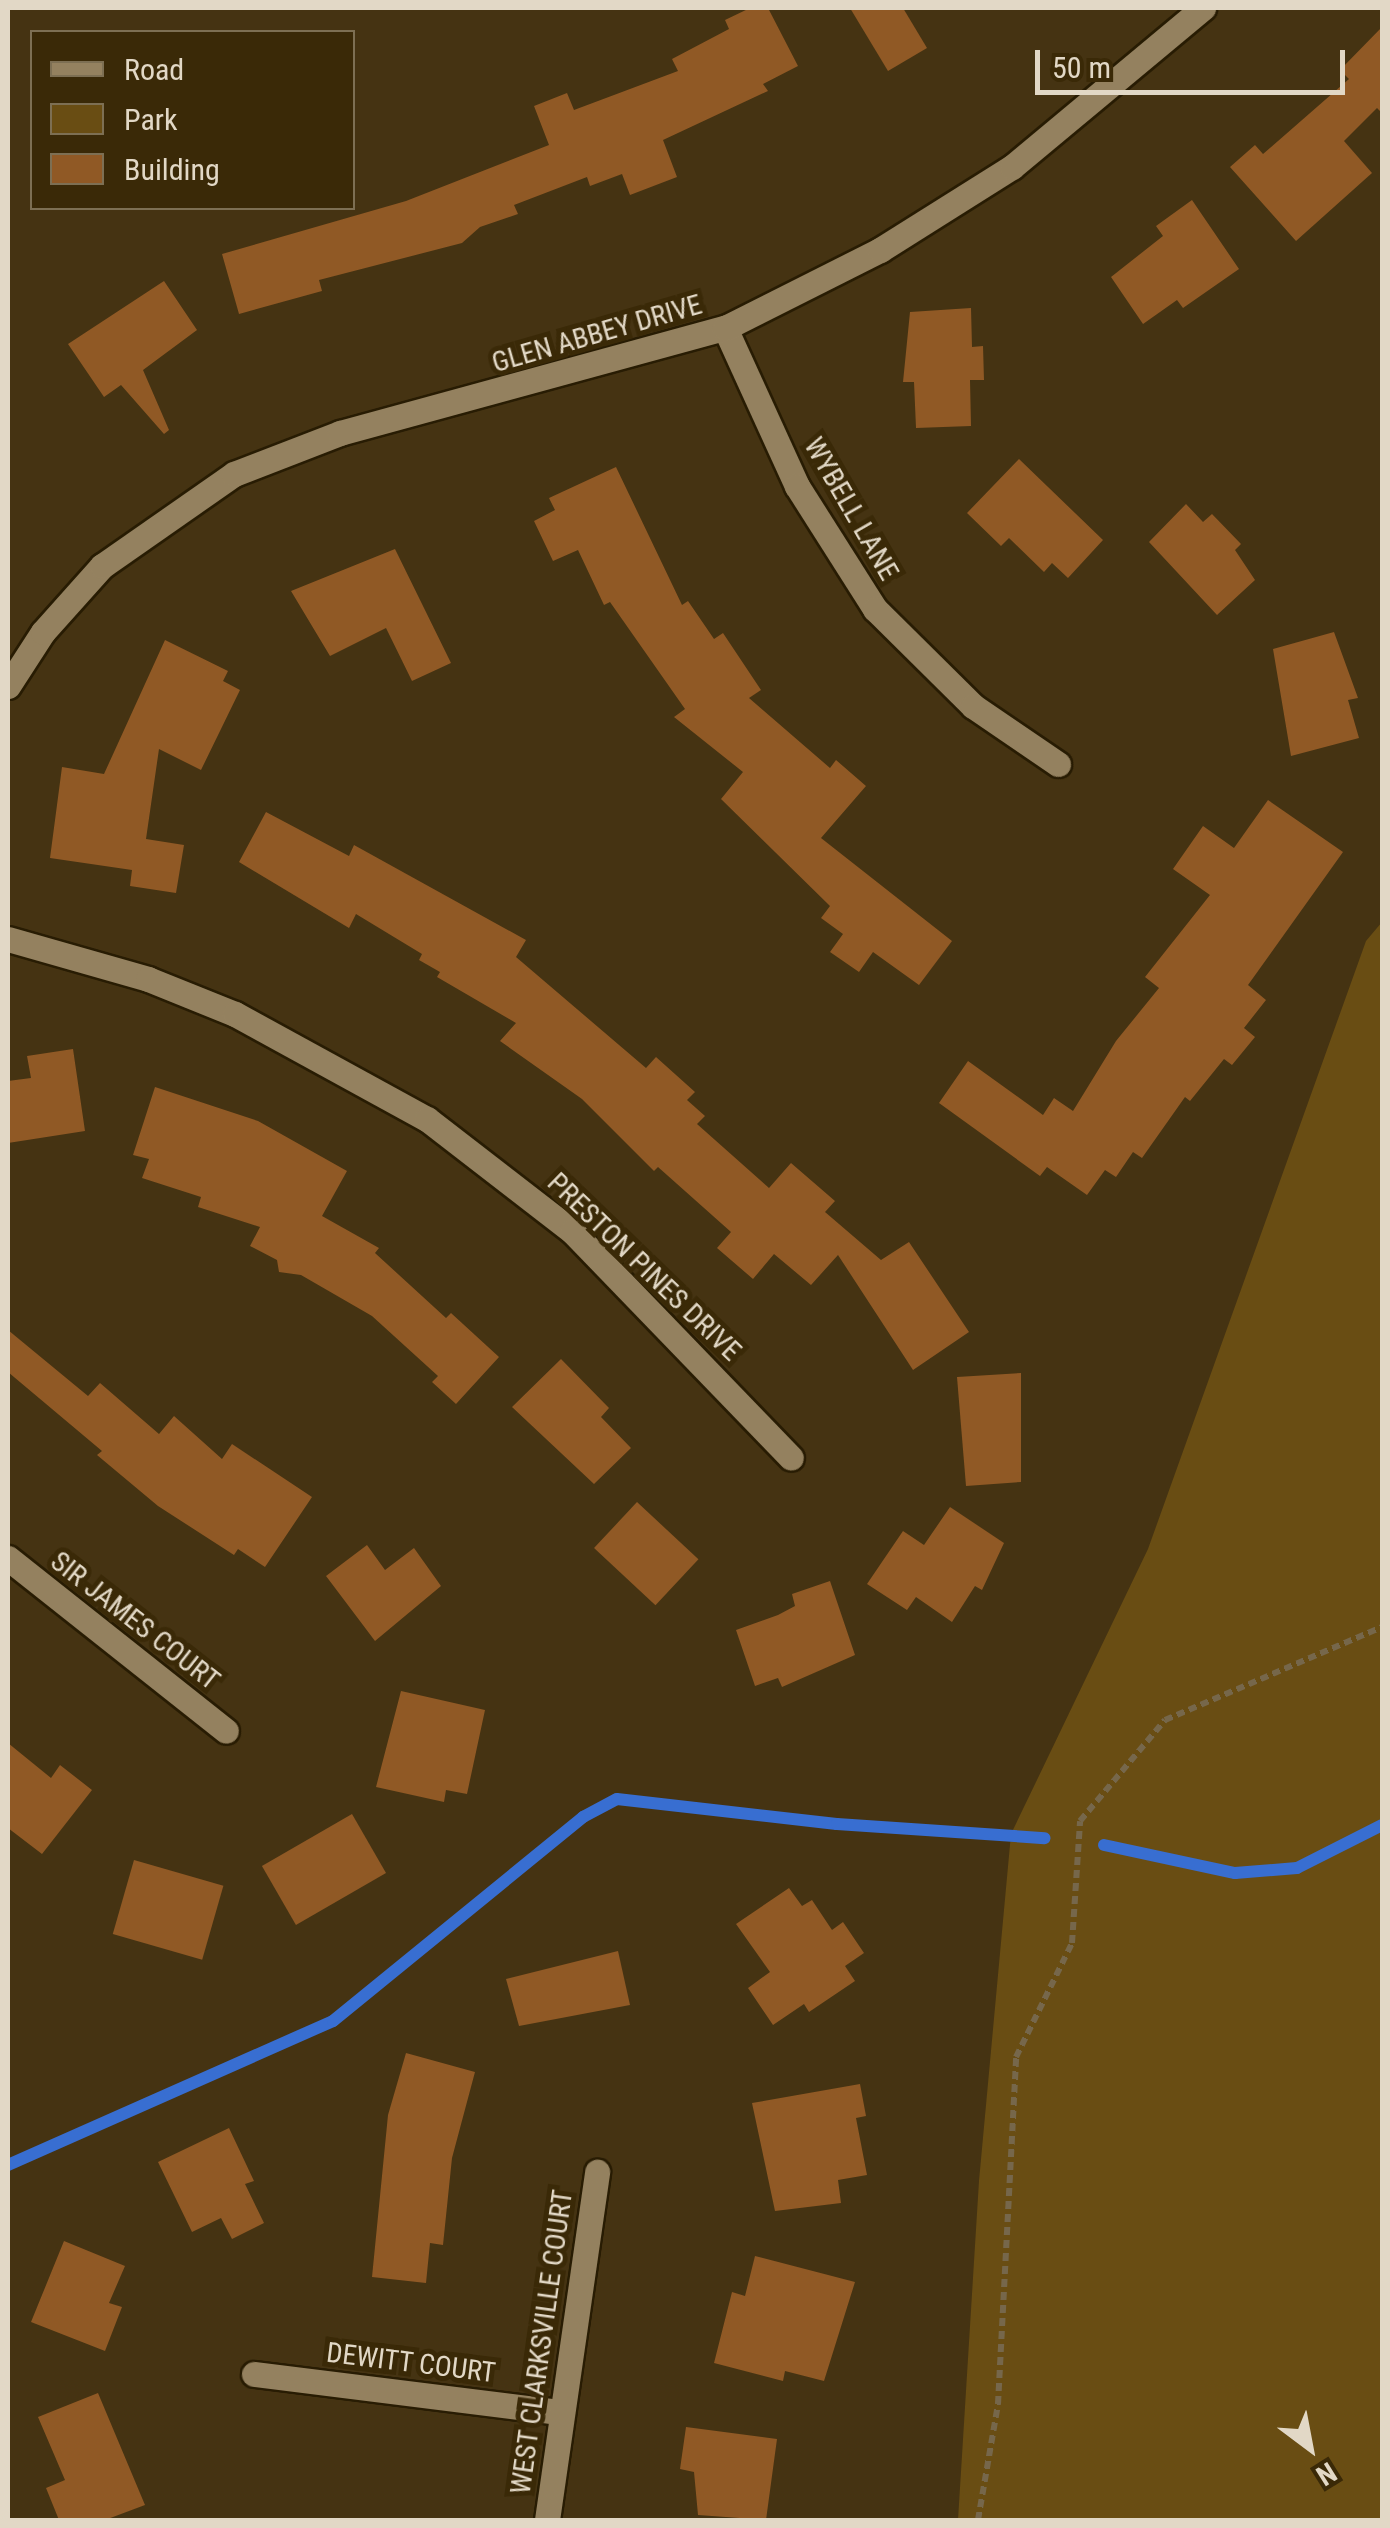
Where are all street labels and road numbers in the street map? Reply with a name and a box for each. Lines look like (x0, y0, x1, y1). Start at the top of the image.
street label: GLEN ABBEY DRIVE (488, 288, 706, 380)
street label: WYBELL LANE (797, 432, 905, 586)
street label: PRESTON PINES DRIVE (540, 1166, 748, 1368)
street label: SIR JAMES COURT (44, 1545, 226, 1697)
street label: WEST CLARKSVILLE COURT (504, 2187, 580, 2497)
street label: DEWITT COURT (324, 2336, 498, 2390)

